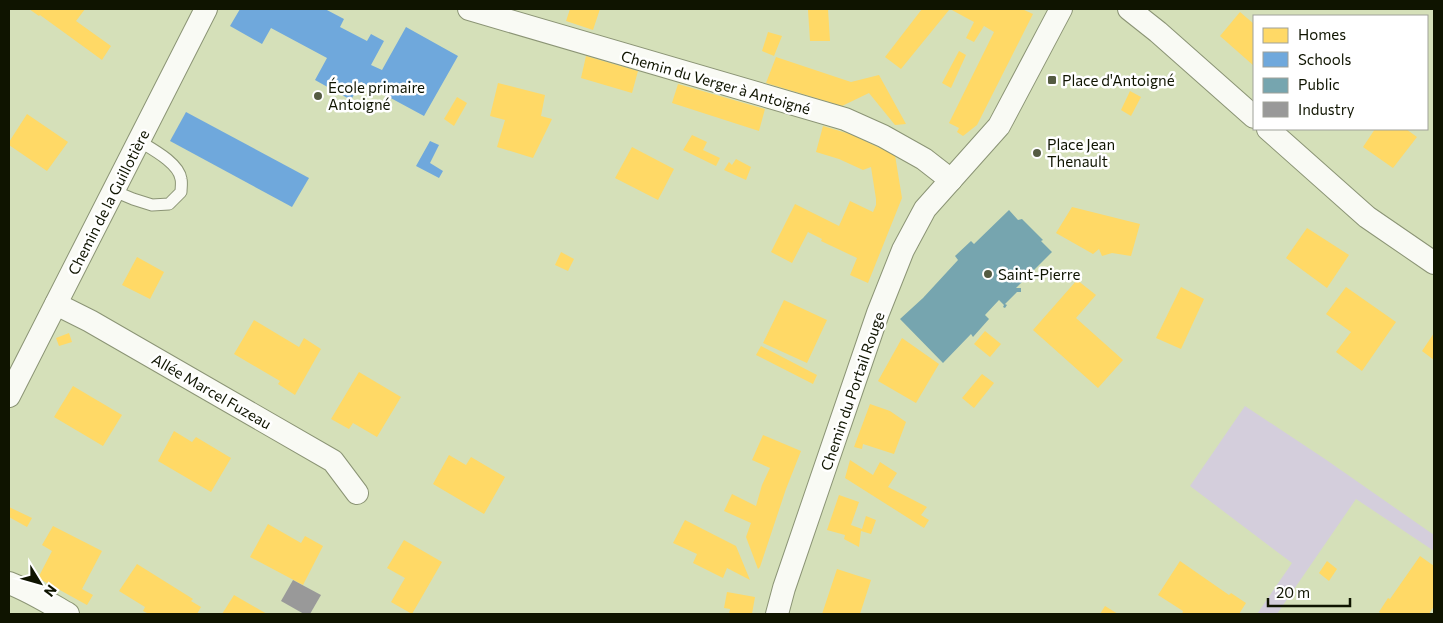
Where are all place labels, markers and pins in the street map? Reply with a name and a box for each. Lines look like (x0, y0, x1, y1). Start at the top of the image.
place label: Place d'Antoigné (1062, 71, 1175, 89)
marker: Place d'Antoigné (1046, 74, 1058, 86)
place label: École primaire Antoigné (328, 77, 425, 113)
marker: École primaire Antoigné (312, 90, 324, 102)
place label: Place Jean Thenault (1047, 135, 1115, 170)
marker: Place Jean Thenault (1031, 147, 1043, 159)
place label: Saint-Pierre (998, 265, 1080, 283)
marker: Saint-Pierre (982, 268, 994, 280)

